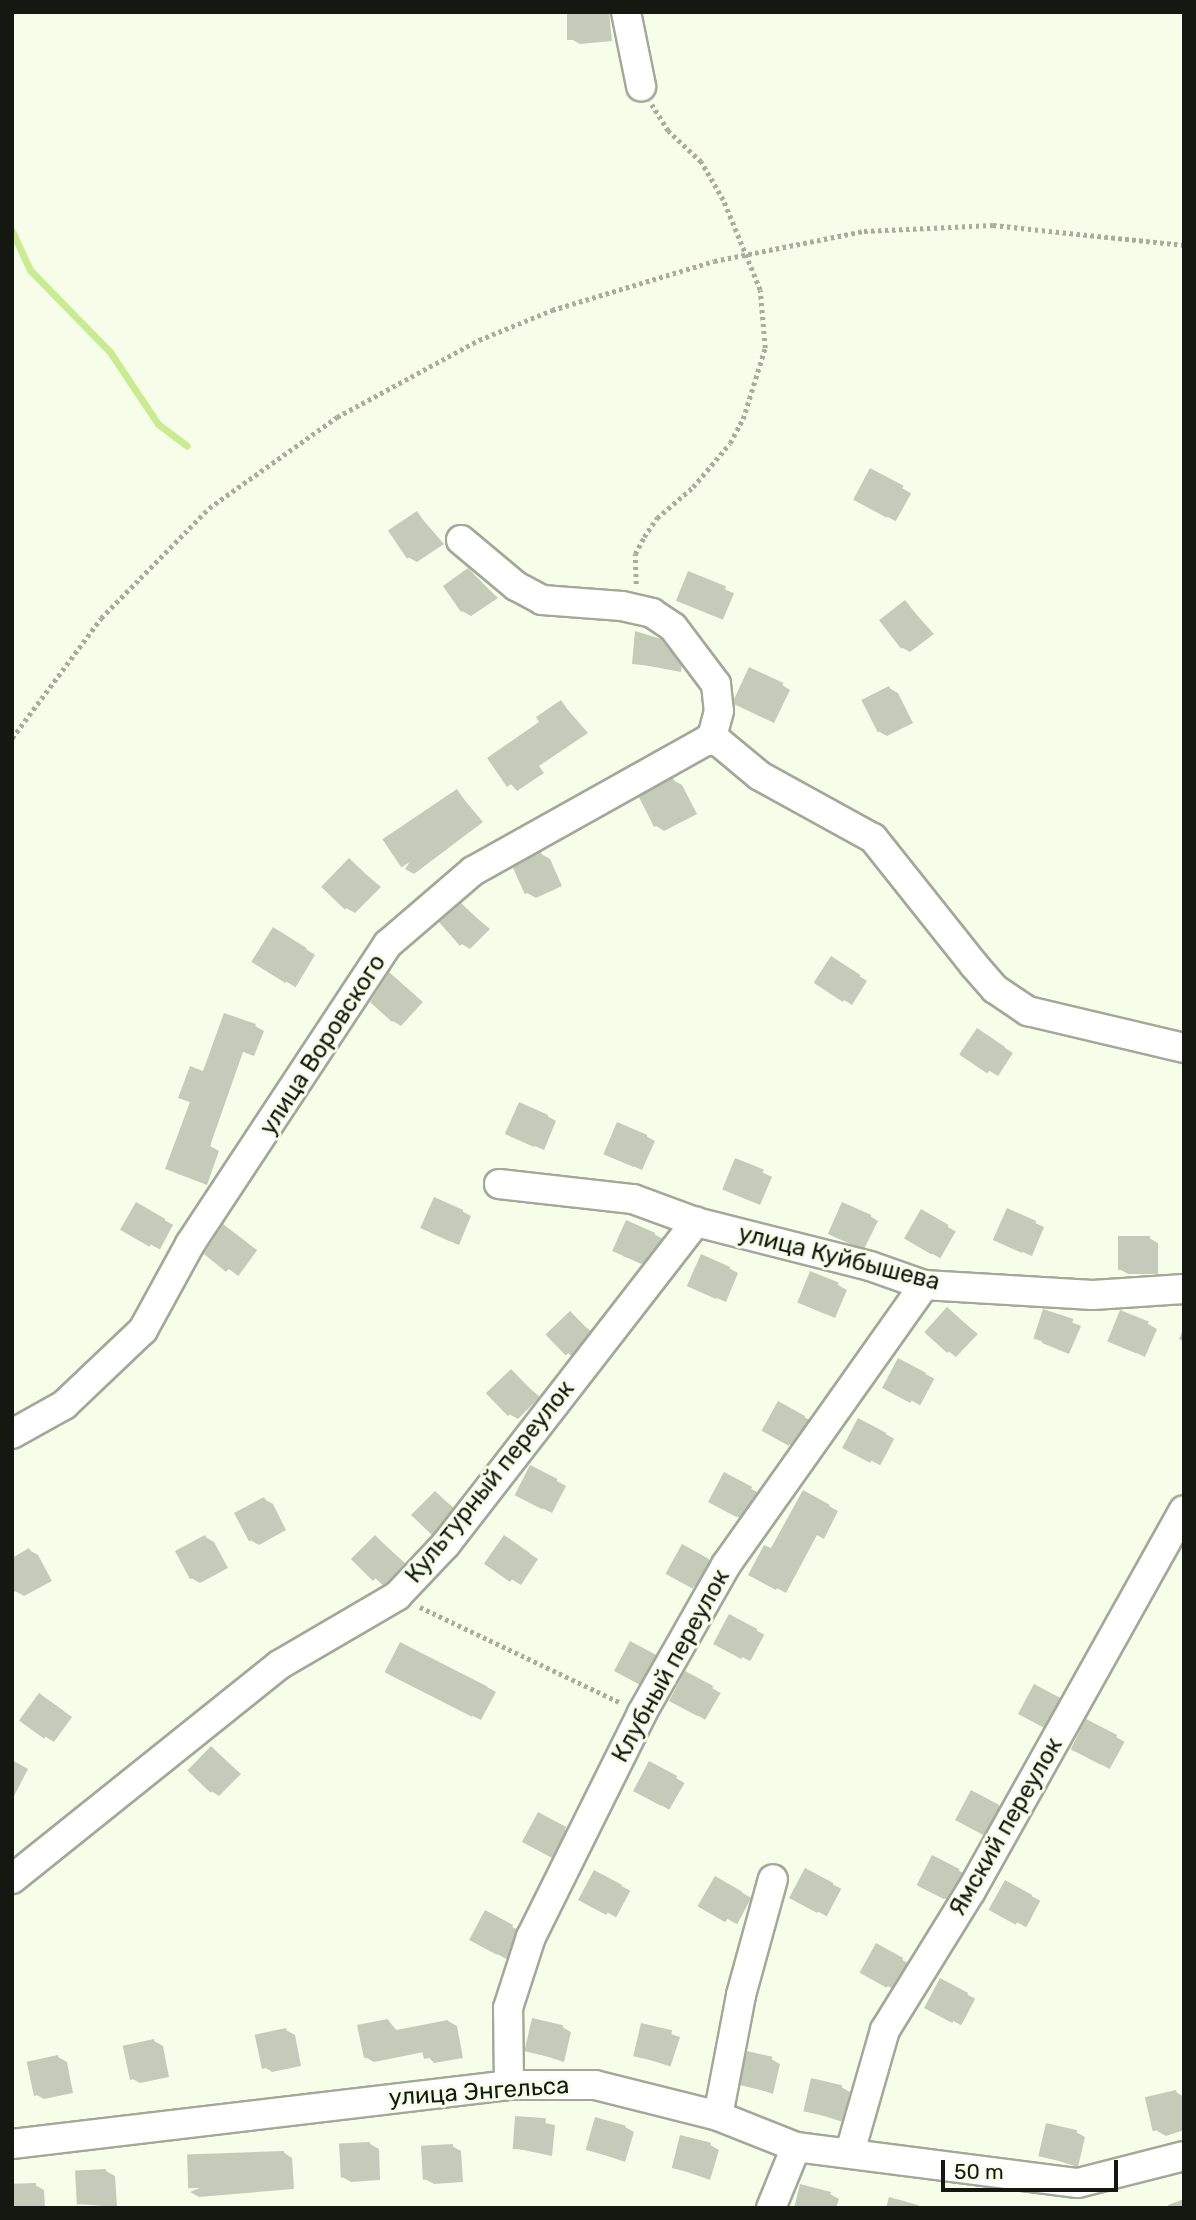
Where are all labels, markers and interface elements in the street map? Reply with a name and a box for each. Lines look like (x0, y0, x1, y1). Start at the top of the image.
street label: улица Воровского (254, 949, 392, 1141)
street label: улица Куйбышева (735, 1219, 943, 1297)
street label: Культурный переулок (399, 1375, 581, 1589)
street label: Клубный переулок (606, 1564, 736, 1768)
street label: Ямский переулок (943, 1733, 1069, 1921)
street label: улица Энгельса (388, 2071, 570, 2113)
scale bar (944, 2146, 1121, 2190)
text: 50 m (954, 2159, 1004, 2184)

